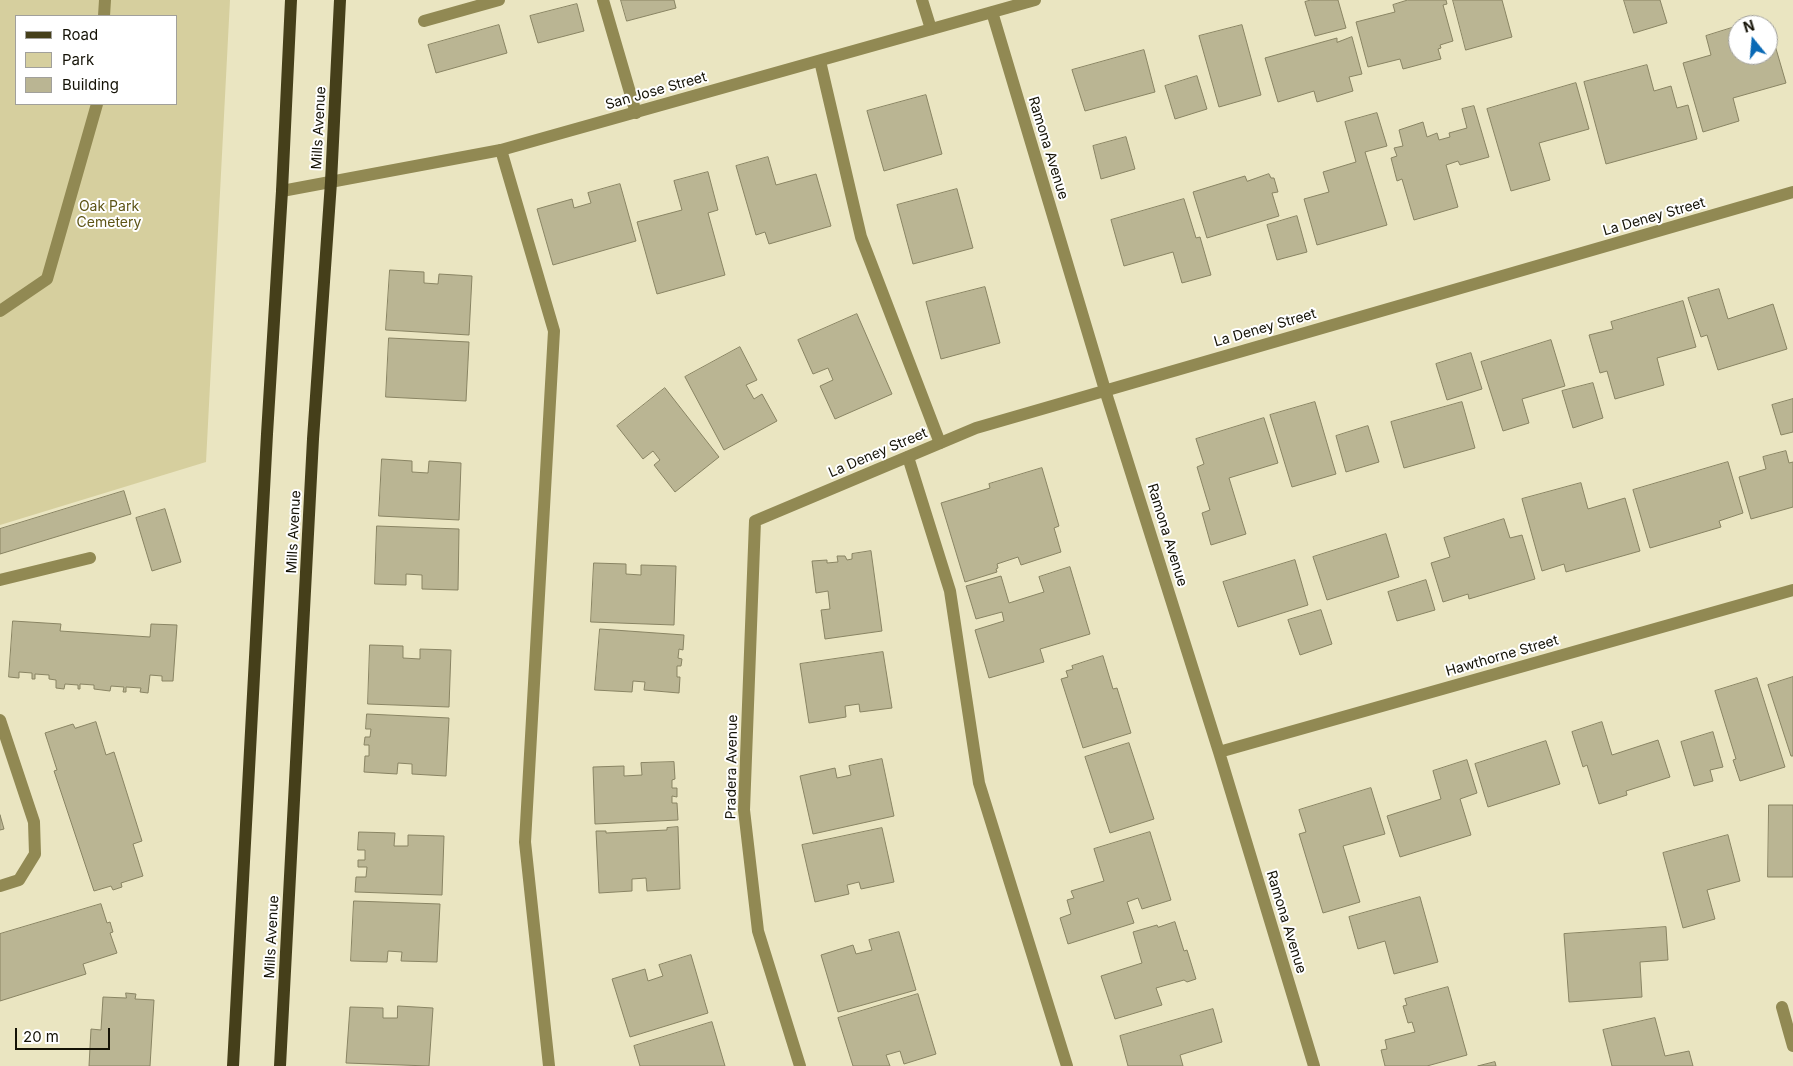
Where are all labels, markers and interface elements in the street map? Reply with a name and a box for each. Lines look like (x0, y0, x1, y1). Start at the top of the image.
legend (15, 15, 178, 105)
north arrow (1728, 15, 1778, 65)
text: N (1741, 16, 1756, 36)
text: Road (62, 25, 98, 44)
text: Park (62, 50, 94, 69)
street label: San Jose Street (603, 69, 709, 113)
text: Building (62, 75, 119, 94)
street label: Mills Avenue (308, 86, 330, 170)
street label: Ramona Avenue (1024, 95, 1072, 201)
street label: La Deney Street (1601, 194, 1707, 240)
park label: Oak Park Cemetery (77, 199, 141, 232)
street label: La Deney Street (1212, 305, 1318, 351)
street label: La Deney Street (826, 425, 930, 481)
street label: Ramona Avenue (1143, 482, 1191, 588)
street label: Mills Avenue (283, 490, 305, 574)
street label: Hawthorne Street (1444, 632, 1560, 680)
street label: Pradera Avenue (723, 714, 741, 820)
street label: Ramona Avenue (1262, 869, 1310, 975)
street label: Mills Avenue (261, 895, 283, 979)
scale bar (18, 1018, 112, 1050)
text: 20 m (23, 1027, 59, 1046)

